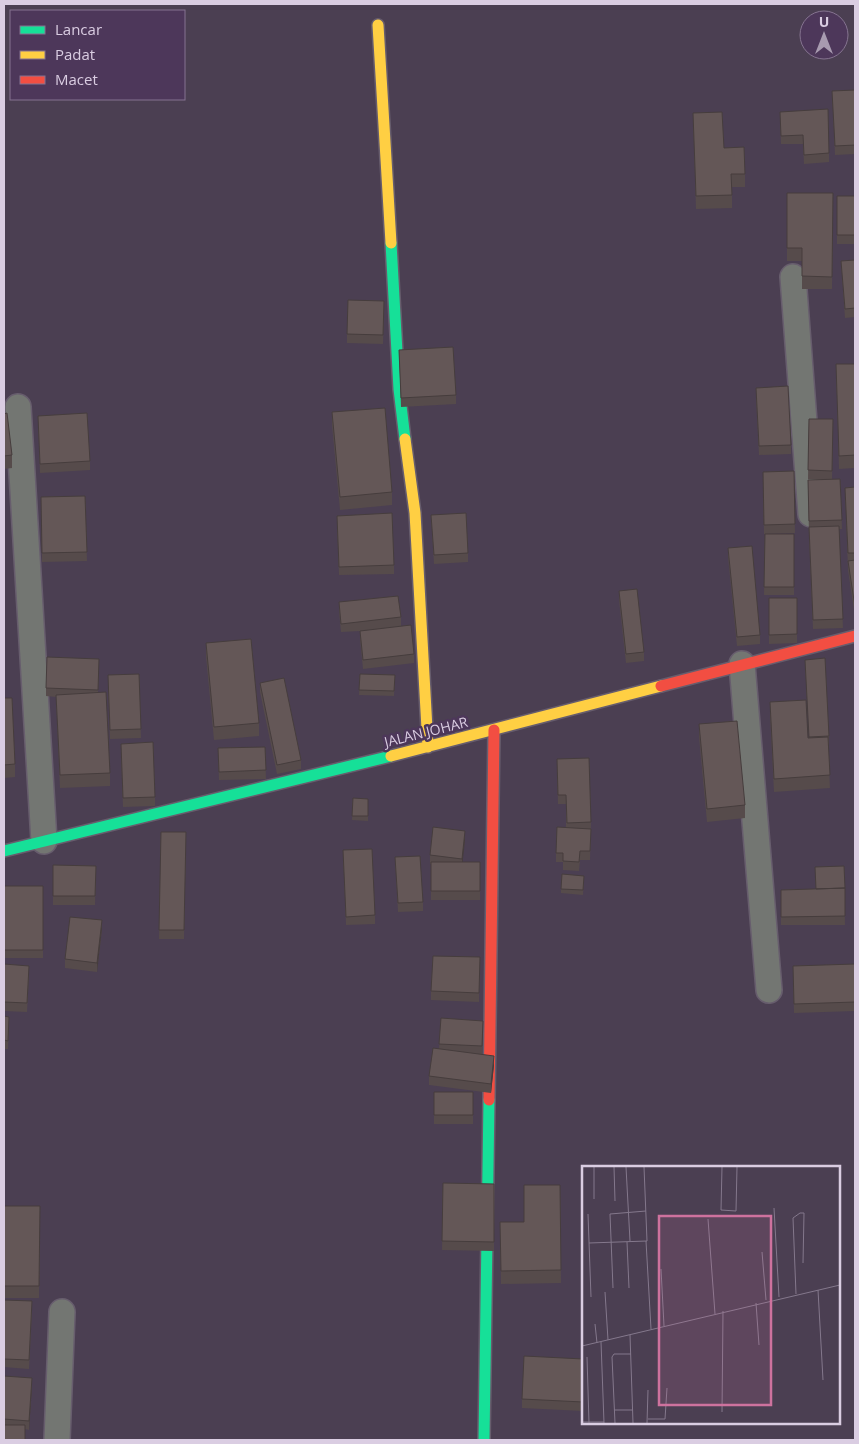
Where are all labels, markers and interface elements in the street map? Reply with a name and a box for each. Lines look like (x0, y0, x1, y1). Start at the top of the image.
legend (10, 10, 185, 100)
north arrow (799, 10, 849, 60)
text: U (819, 12, 829, 31)
text: Lancar (55, 19, 102, 39)
text: Padat (55, 44, 95, 64)
text: Macet (55, 69, 98, 89)
street label: JALAN JOHAR (380, 712, 470, 752)
inset map (582, 1166, 839, 1424)

